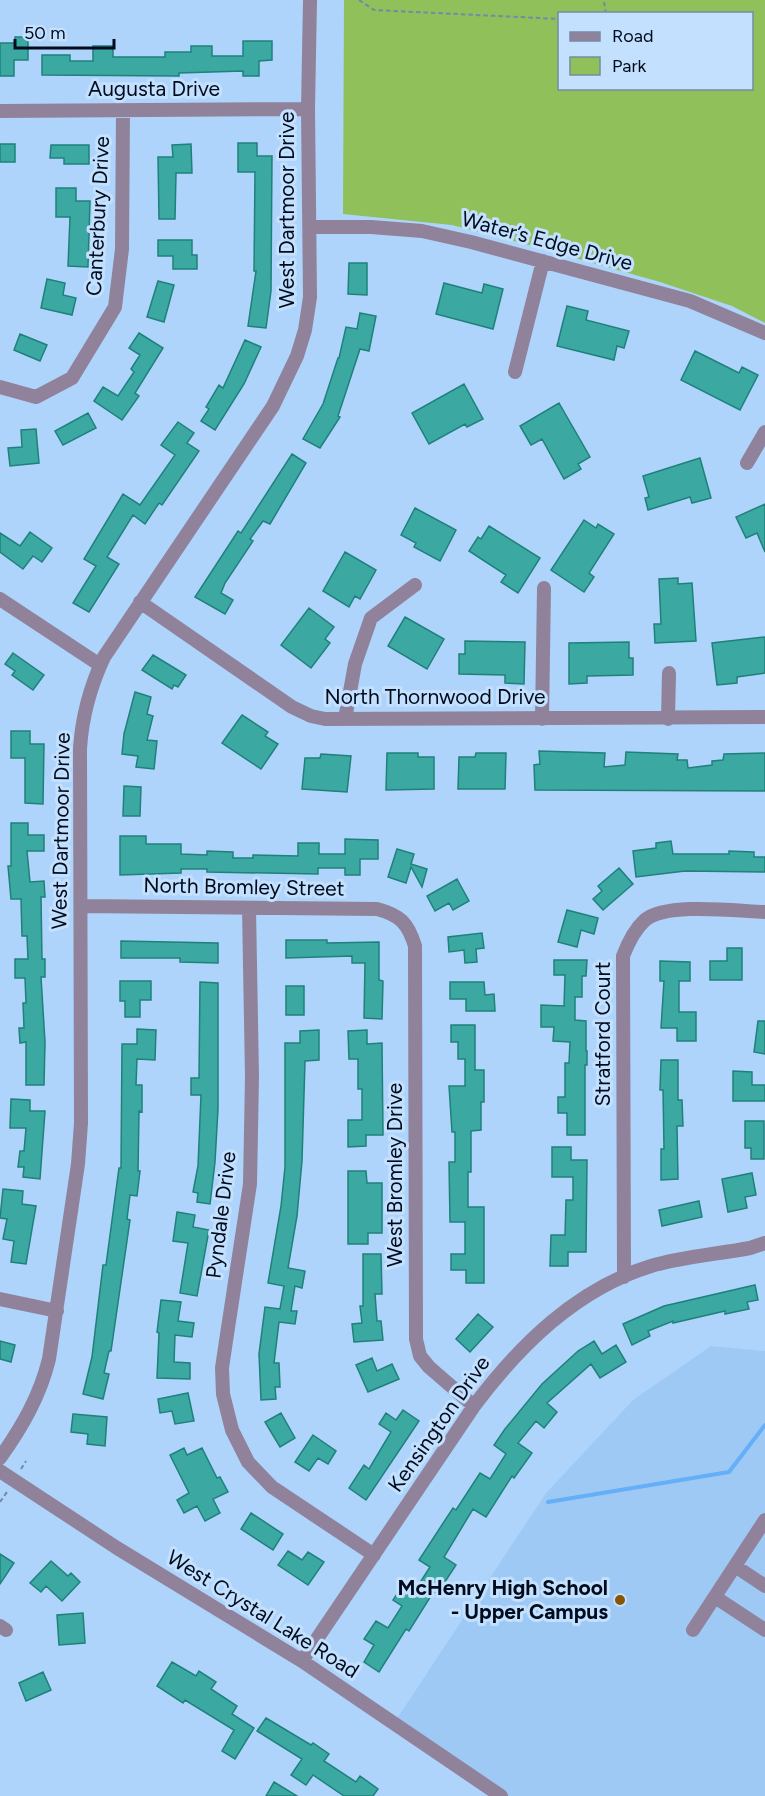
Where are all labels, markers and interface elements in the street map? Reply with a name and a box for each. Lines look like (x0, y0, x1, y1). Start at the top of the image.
scale bar (15, 12, 114, 50)
legend (558, 12, 753, 90)
text: 50 m (24, 22, 66, 44)
text: Road (612, 25, 653, 47)
text: Park (612, 55, 647, 77)
street label: Augusta Drive (88, 76, 220, 101)
street label: West Dartmoor Drive (274, 112, 299, 308)
street label: Canterbury Drive (81, 135, 114, 296)
street label: Water’s Edge Drive (459, 206, 635, 275)
street label: North Thornwood Drive (324, 684, 546, 709)
street label: West Dartmoor Drive (46, 732, 75, 930)
street label: North Bromley Street (143, 872, 345, 901)
street label: Stratford Court (590, 961, 615, 1107)
street label: West Bromley Drive (382, 1083, 407, 1267)
street label: Pyndale Drive (200, 1150, 241, 1280)
street label: Kensington Drive (382, 1351, 495, 1496)
street label: West Crystal Lake Road (163, 1544, 364, 1683)
place label: McHenry High School - Upper Campus (398, 1575, 608, 1624)
marker: McHenry High School - Upper Campus (613, 1593, 627, 1607)

